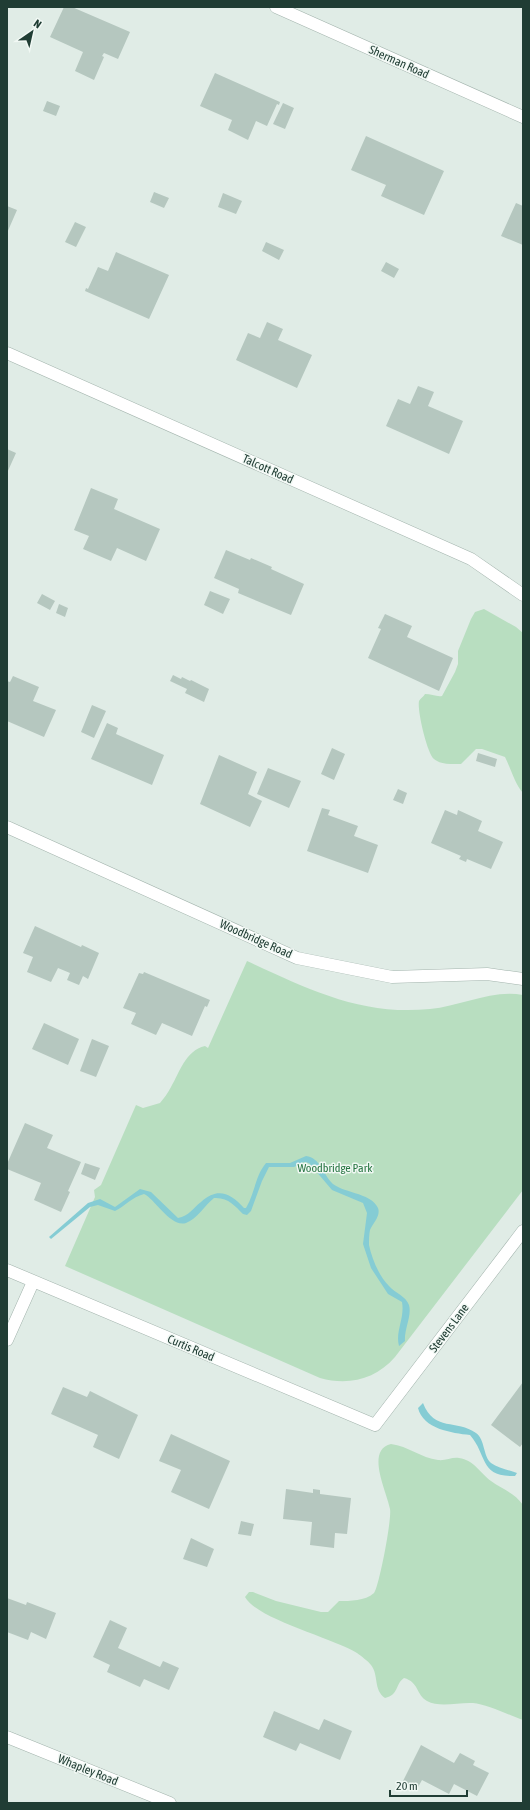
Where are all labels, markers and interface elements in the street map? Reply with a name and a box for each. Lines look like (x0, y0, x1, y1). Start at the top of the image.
north arrow (12, 12, 52, 52)
text: N (32, 17, 44, 31)
street label: Sherman Road (367, 42, 431, 82)
street label: Talcott Road (240, 451, 296, 487)
street label: Woodbridge Road (218, 917, 294, 961)
park label: Woodbridge Park (297, 1161, 373, 1175)
street label: Stevens Lane (426, 1301, 472, 1355)
street label: Curtis Road (165, 1332, 217, 1364)
street label: Whapley Road (56, 1752, 120, 1788)
scale bar (390, 1772, 467, 1798)
text: 20 m (396, 1779, 418, 1793)

